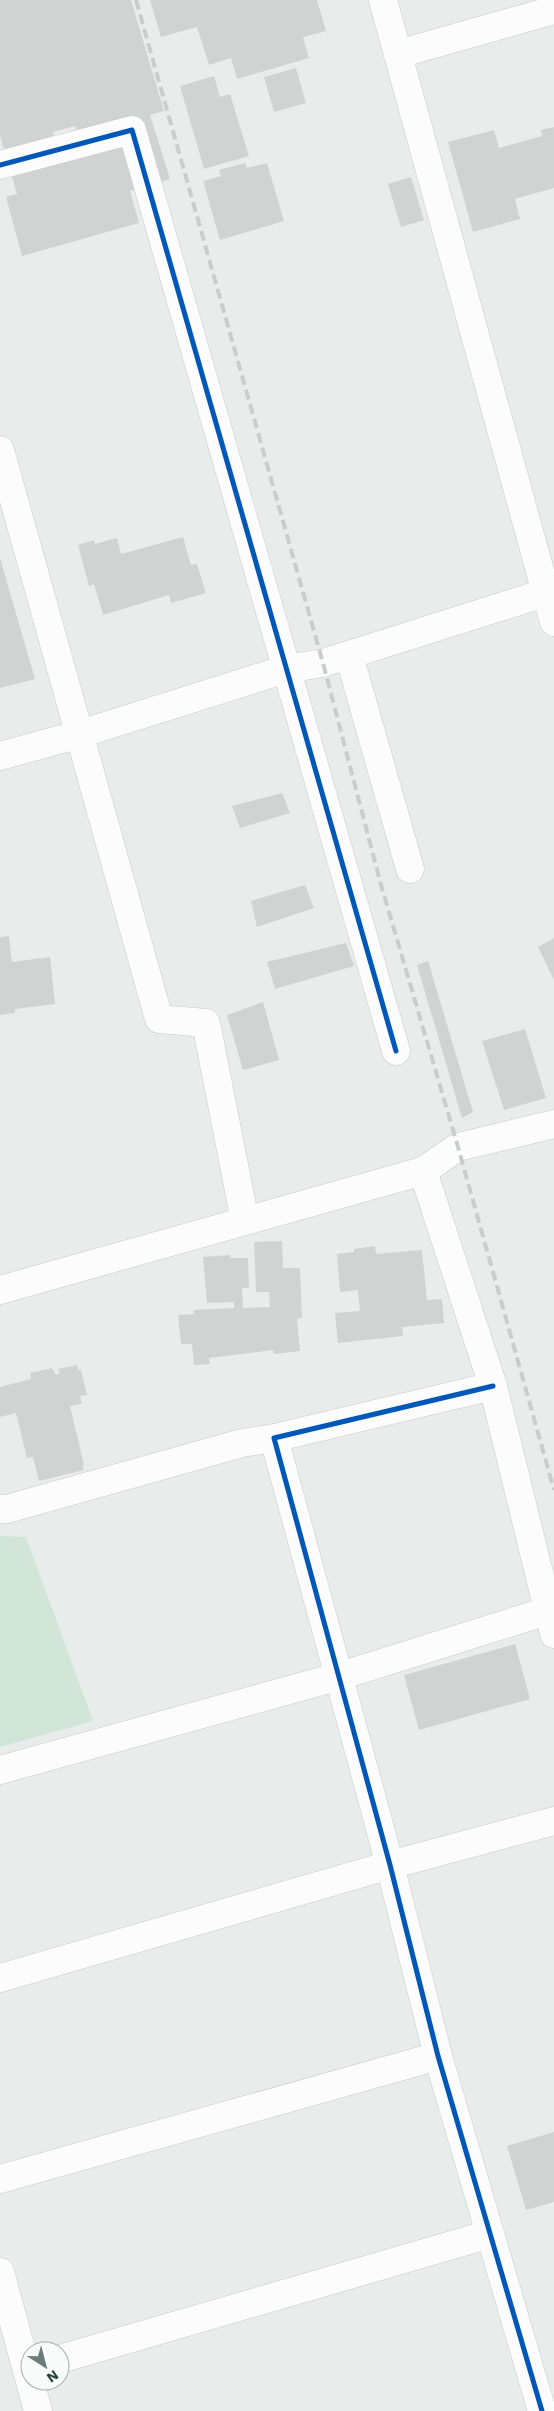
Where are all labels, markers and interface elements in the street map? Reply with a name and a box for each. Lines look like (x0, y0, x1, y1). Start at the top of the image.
north arrow (20, 2341, 70, 2391)
text: N (44, 2367, 62, 2386)

